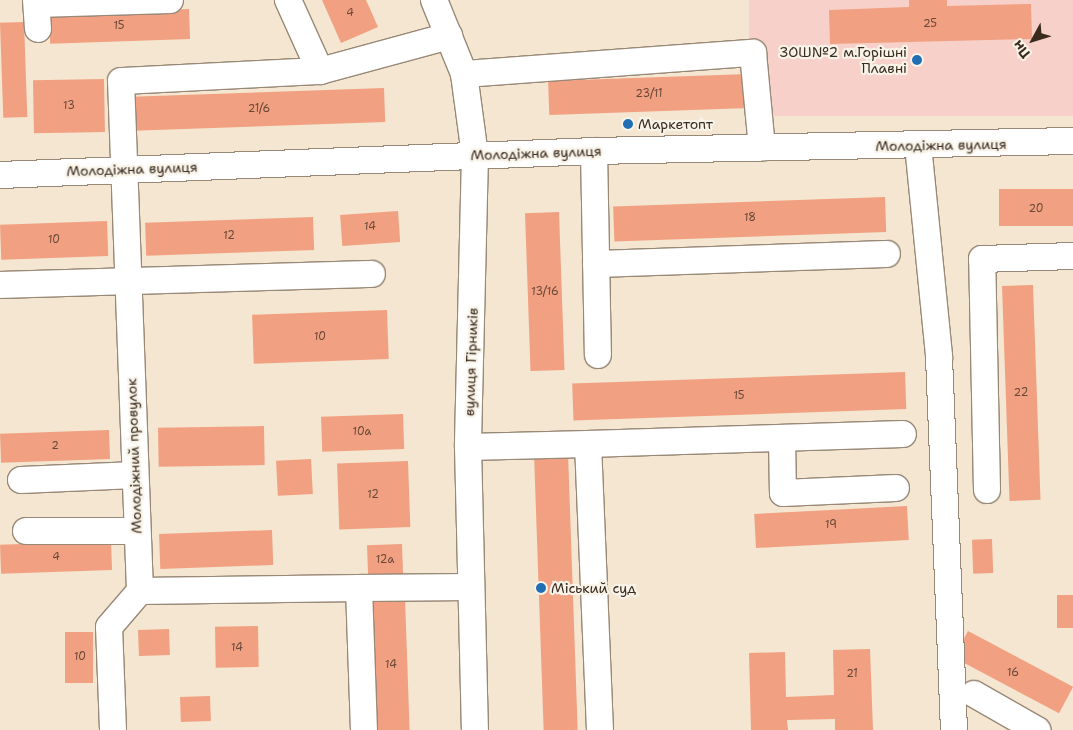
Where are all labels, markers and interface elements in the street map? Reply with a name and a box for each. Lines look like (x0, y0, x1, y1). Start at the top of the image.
house number: 4 (346, 6, 354, 20)
north arrow (1008, 15, 1058, 65)
house number: 25 (923, 17, 937, 31)
house number: 15 (113, 19, 125, 33)
text: Пн (1009, 37, 1034, 62)
place label: ЗОШ№2 м.Горішні Плавні (780, 44, 907, 76)
marker: ЗОШ№2 м.Горішні Плавні (911, 54, 923, 66)
house number: 23/11 (635, 87, 663, 101)
house number: 13 (63, 99, 75, 113)
house number: 21/6 (248, 102, 270, 116)
place label: Маркетопт (638, 116, 713, 132)
marker: Маркетопт (622, 118, 634, 130)
street label: Молодіжна вулиця (875, 135, 1007, 155)
street label: Молодіжна вулиця (470, 142, 602, 164)
street label: Молодіжна вулиця (66, 158, 198, 180)
house number: 20 (1028, 202, 1044, 216)
house number: 18 (744, 211, 756, 225)
house number: 14 (364, 220, 376, 234)
house number: 12 (223, 229, 235, 243)
house number: 10 (48, 233, 60, 247)
house number: 13/16 (531, 285, 559, 299)
street label: вулиця Гірників (461, 308, 481, 416)
house number: 10 (314, 330, 326, 344)
street label: Молодіжний провулок (123, 378, 145, 534)
house number: 22 (1014, 386, 1028, 400)
house number: 15 (733, 389, 745, 403)
house number: 10а (353, 425, 371, 439)
house number: 2 (51, 439, 59, 453)
house number: 12 (367, 488, 379, 502)
house number: 19 (825, 518, 837, 532)
house number: 4 (52, 550, 60, 564)
house number: 12а (376, 553, 394, 567)
place label: Міський суд (551, 580, 636, 596)
marker: Міський суд (535, 582, 547, 594)
house number: 14 (231, 641, 243, 655)
house number: 10 (74, 650, 86, 664)
house number: 14 (385, 658, 397, 672)
house number: 16 (1007, 666, 1019, 680)
house number: 21 (846, 667, 858, 681)

